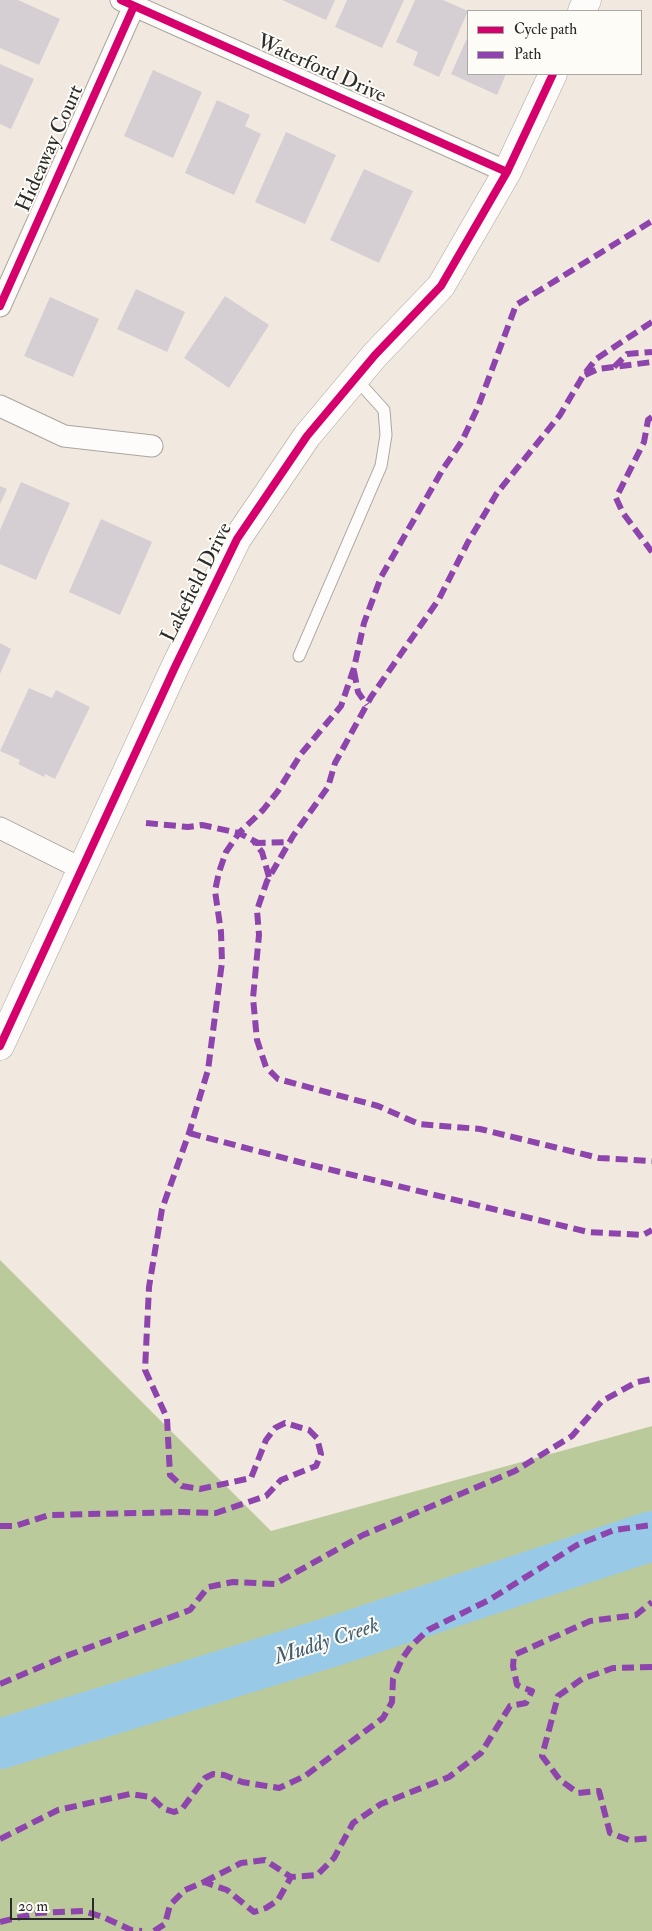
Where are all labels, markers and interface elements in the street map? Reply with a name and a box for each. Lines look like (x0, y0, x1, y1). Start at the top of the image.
legend (467, 10, 642, 75)
text: Cycle path (514, 20, 577, 39)
street label: Waterford Drive (252, 30, 390, 110)
text: Path (514, 45, 541, 64)
street label: Hideaway Court (12, 82, 90, 216)
street label: Lakefield Drive (157, 519, 239, 647)
water label: Muddy Creek (271, 1614, 383, 1672)
scale bar (12, 1888, 96, 1920)
text: 20 m (18, 1897, 48, 1916)

